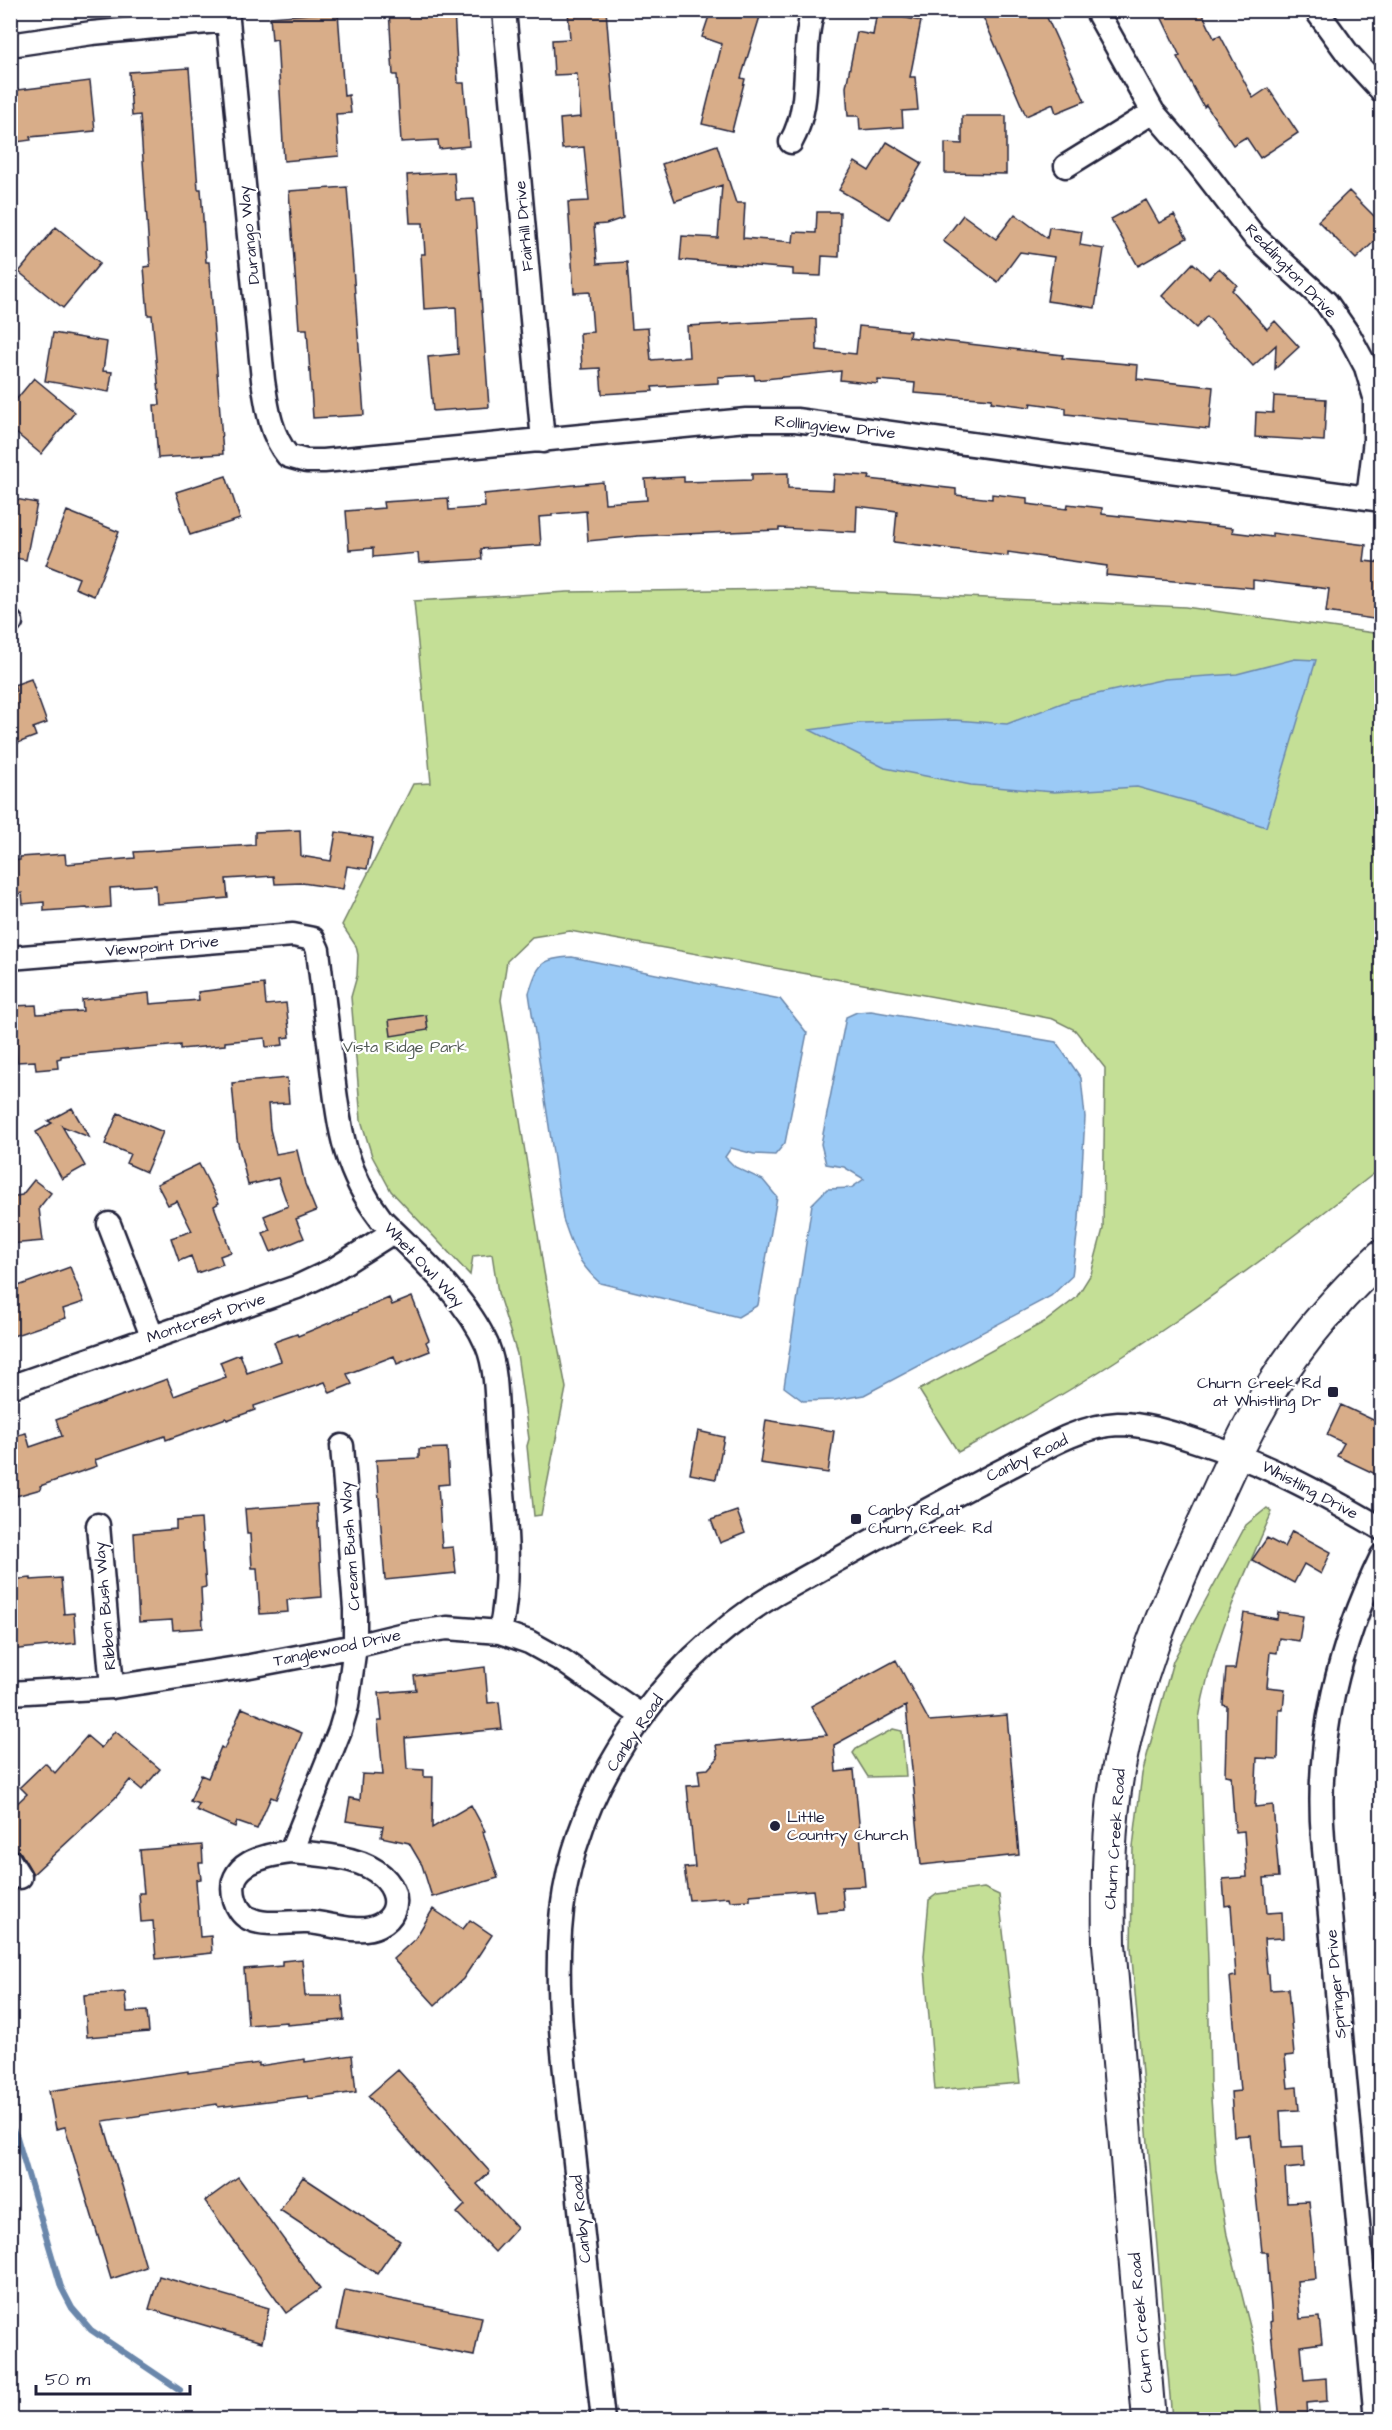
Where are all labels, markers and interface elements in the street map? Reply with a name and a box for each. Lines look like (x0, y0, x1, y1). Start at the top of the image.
street label: Fairhill Drive (509, 179, 539, 272)
street label: Durango Way (233, 184, 266, 285)
street label: Reddington Drive (1239, 219, 1342, 324)
street label: Rollingview Drive (773, 410, 897, 445)
street label: Viewpoint Drive (104, 930, 220, 962)
park label: Vista Ridge Park (343, 1036, 467, 1059)
street label: Whet Owl Way (378, 1218, 469, 1313)
street label: Montcrest Drive (144, 1287, 268, 1349)
place label: Churn Creek Rd at Whistling Dr (1197, 1372, 1321, 1413)
marker: Churn Creek Rd at Whistling Dr (1326, 1385, 1340, 1399)
street label: Canby Road (982, 1429, 1072, 1488)
street label: Whistling Drive (1258, 1455, 1362, 1526)
street label: Cream Bush Way (334, 1480, 366, 1611)
place label: Canby Rd at Churn Creek Rd (868, 1499, 992, 1539)
marker: Canby Rd at Churn Creek Rd (849, 1512, 863, 1526)
street label: Ribbon Bush Way (88, 1540, 123, 1671)
street label: Tanglewood Drive (271, 1624, 403, 1673)
street label: Canby Road (601, 1690, 670, 1776)
street label: Churn Creek Road (1099, 1768, 1131, 1910)
place label: Little Country Church (787, 1806, 908, 1847)
marker: Little Country Church (768, 1819, 782, 1833)
street label: Springer Drive (1320, 1928, 1353, 2039)
street label: Canby Road (565, 2174, 598, 2264)
street label: Churn Creek Road (1124, 2252, 1158, 2394)
scale bar (36, 2358, 190, 2396)
text: 50 m (45, 2367, 90, 2392)

